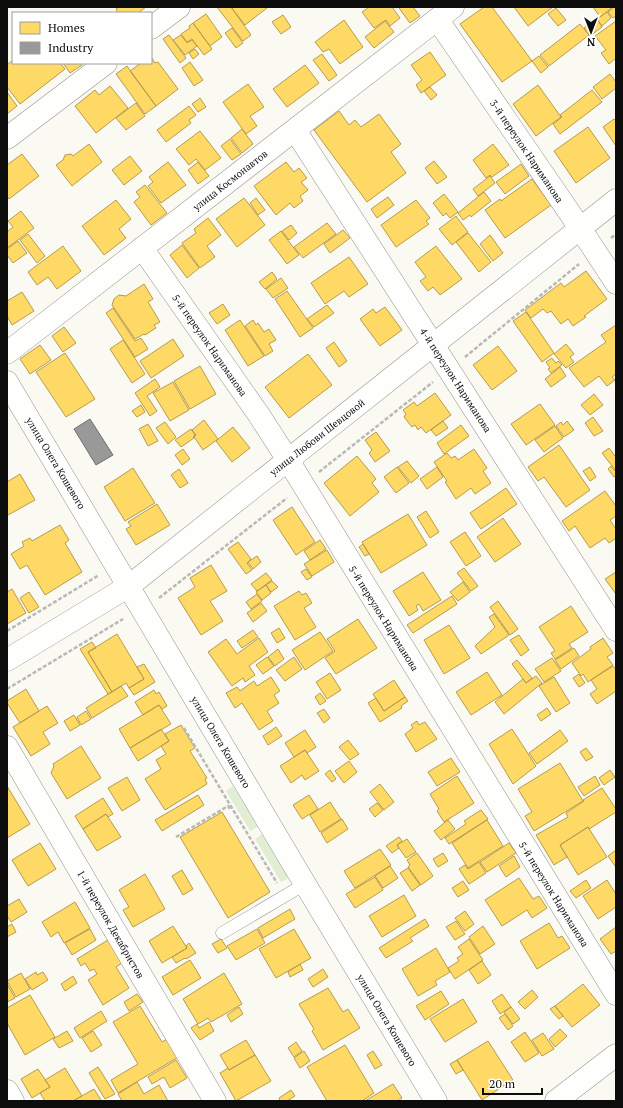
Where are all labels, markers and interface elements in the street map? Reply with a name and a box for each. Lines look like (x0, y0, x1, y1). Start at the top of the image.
legend (12, 12, 152, 64)
north arrow (571, 12, 611, 52)
text: Homes (48, 20, 85, 35)
text: N (586, 35, 595, 49)
text: Industry (48, 40, 94, 55)
street label: 3-й переулок Нариманова (487, 97, 566, 205)
street label: улица Космонавтов (190, 147, 270, 214)
street label: 5-й переулок Нариманова (169, 292, 250, 399)
street label: 4-й переулок Нариманова (417, 326, 494, 435)
street label: улица Любови Шевцовой (266, 396, 368, 479)
street label: улица Олега Кошевого (22, 414, 88, 512)
street label: 5-й переулок Нариманова (346, 563, 421, 673)
street label: улица Олега Кошевого (187, 693, 253, 791)
street label: 5-й переулок Нариманова (516, 839, 591, 949)
street label: 1-й переулок Декабристов (74, 868, 147, 981)
street label: улица Олега Кошевого (353, 971, 419, 1069)
scale bar (483, 1070, 542, 1096)
text: 20 m (489, 1076, 516, 1091)

